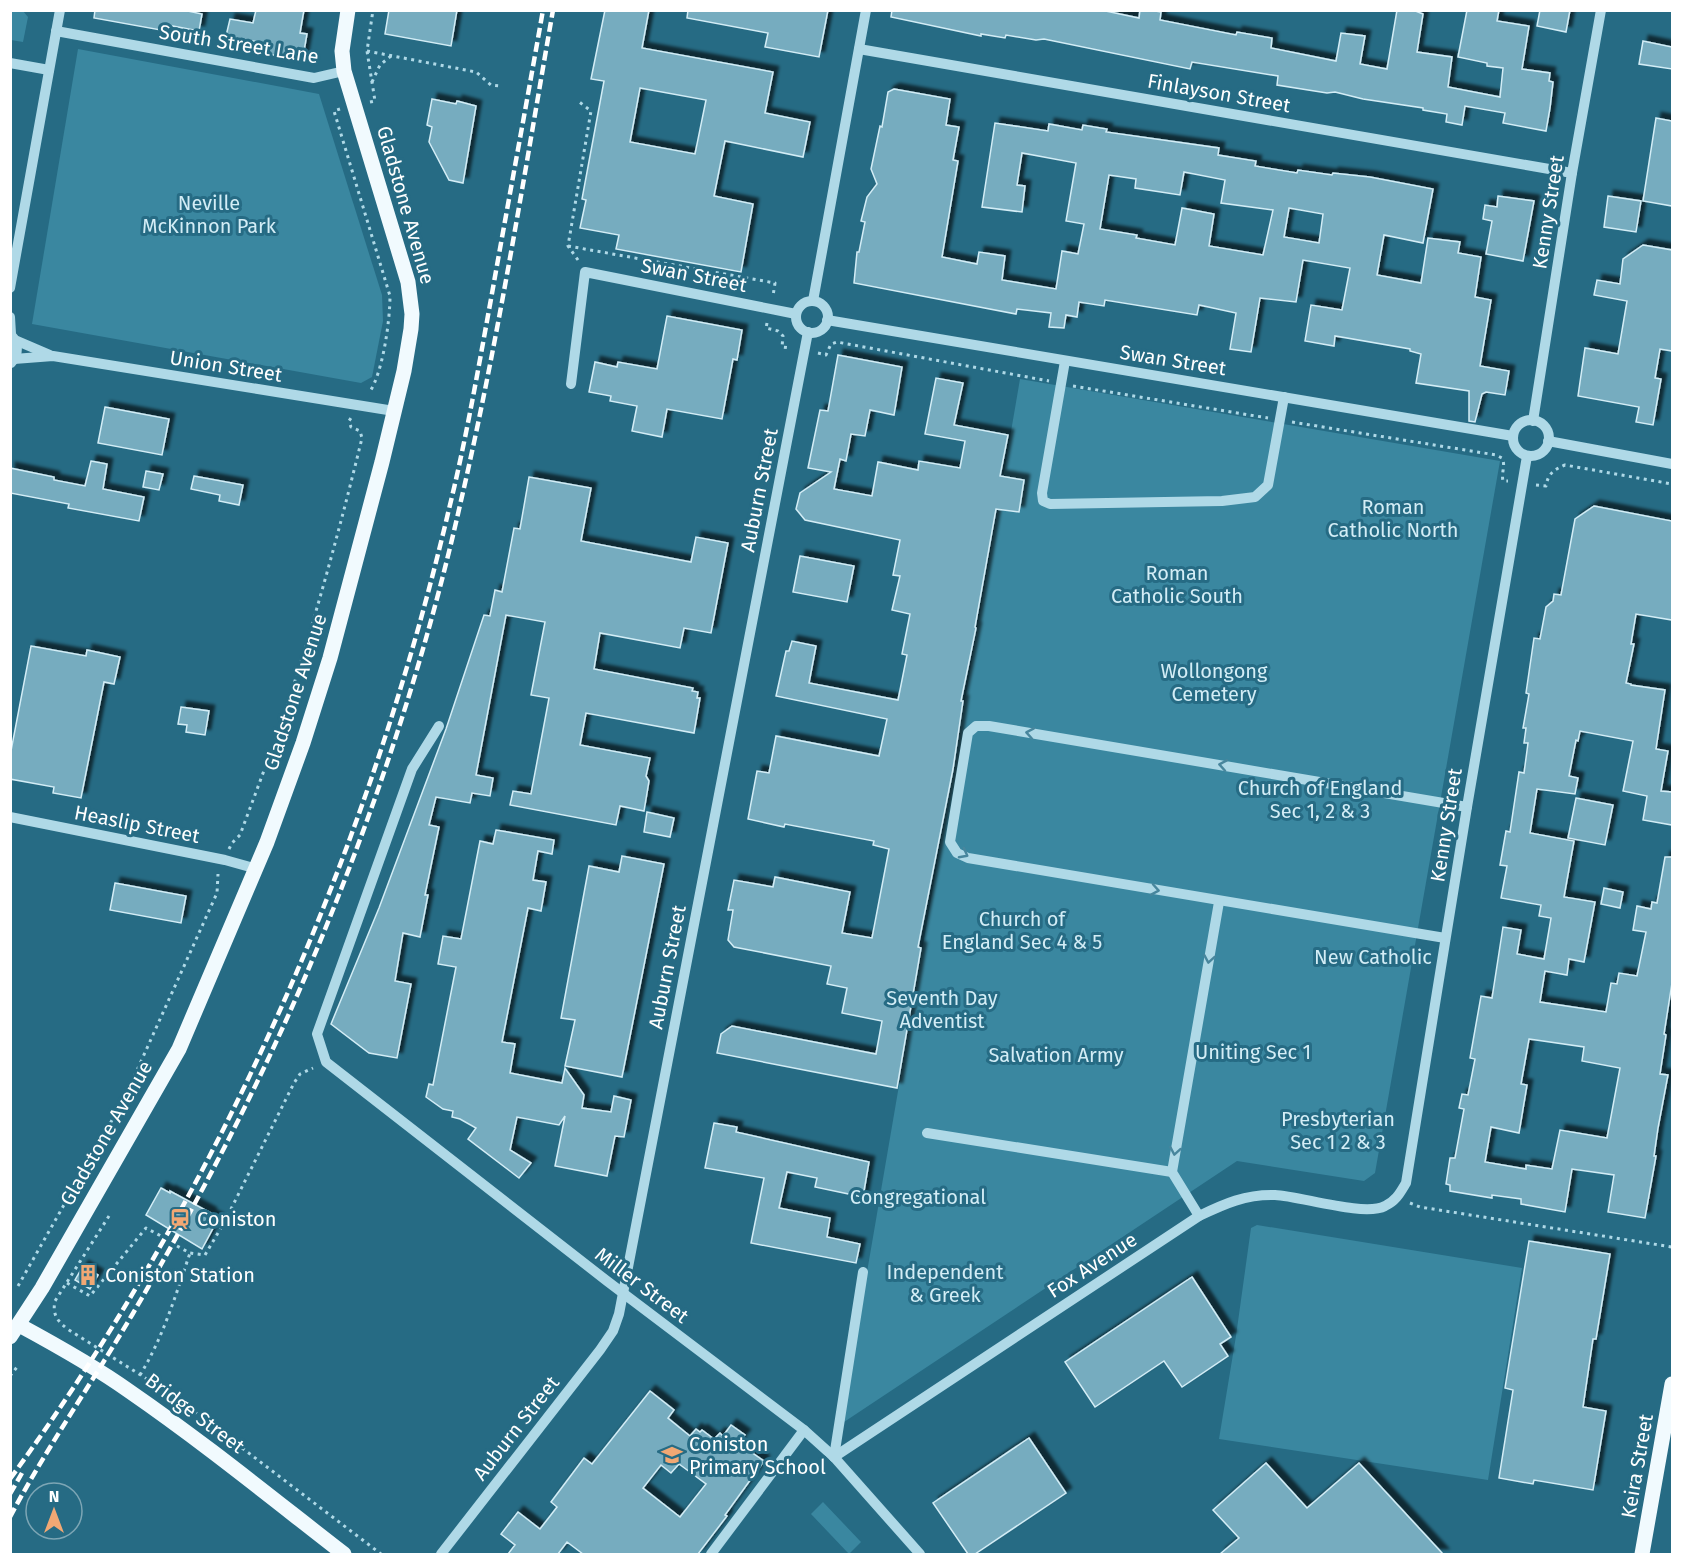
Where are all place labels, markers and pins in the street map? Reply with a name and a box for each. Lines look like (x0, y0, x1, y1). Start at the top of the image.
station icon: Coniston (168, 1207, 192, 1231)
place label: Coniston (197, 1207, 277, 1231)
building icon: Coniston Station (76, 1263, 100, 1287)
place label: Coniston Station (105, 1263, 255, 1287)
place label: Coniston Primary School (689, 1432, 826, 1479)
school or university icon: Coniston Primary School (660, 1443, 684, 1467)

